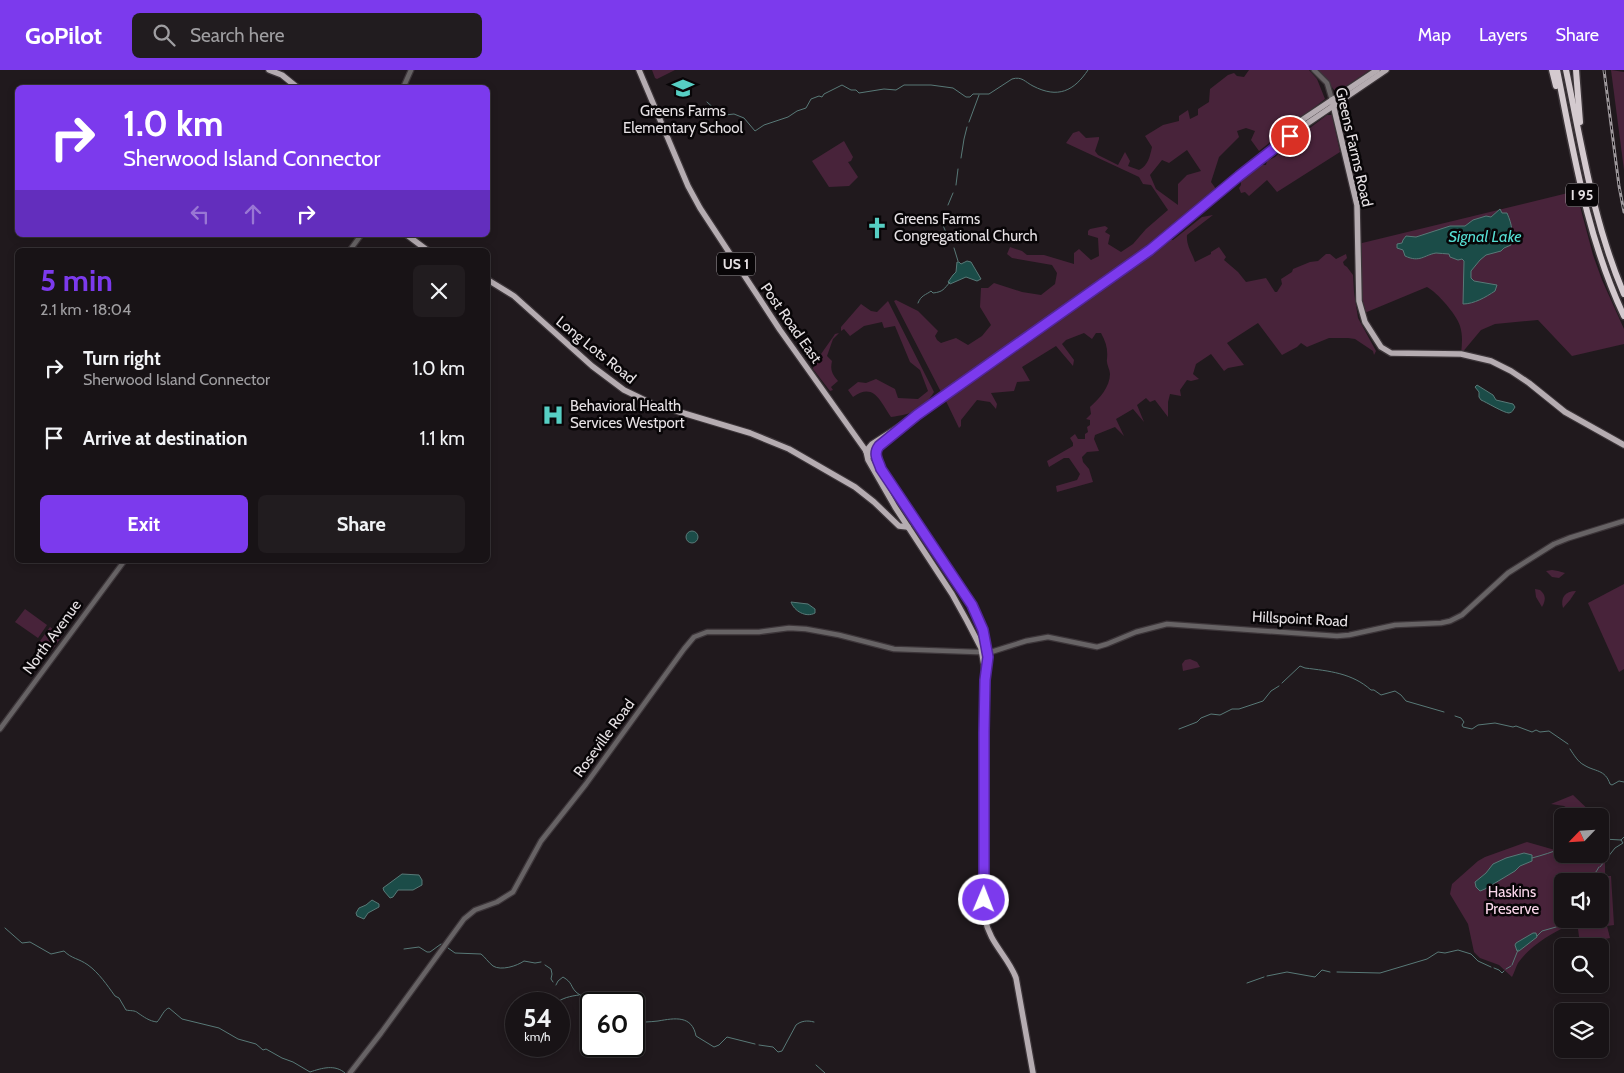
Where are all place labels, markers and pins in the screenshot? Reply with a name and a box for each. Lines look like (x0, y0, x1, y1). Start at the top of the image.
school or university icon: Greens Farms Elementary School (670, 75, 696, 101)
place label: Greens Farms Elementary School (623, 102, 744, 137)
pin (1269, 115, 1311, 157)
place label: Greens Farms Congregational Church (894, 210, 1038, 245)
church icon: Greens Farms Congregational Church (864, 215, 890, 241)
place label: Behavioral Health Services Westport (570, 397, 685, 432)
hospital icon: Behavioral Health Services Westport (540, 402, 566, 428)

